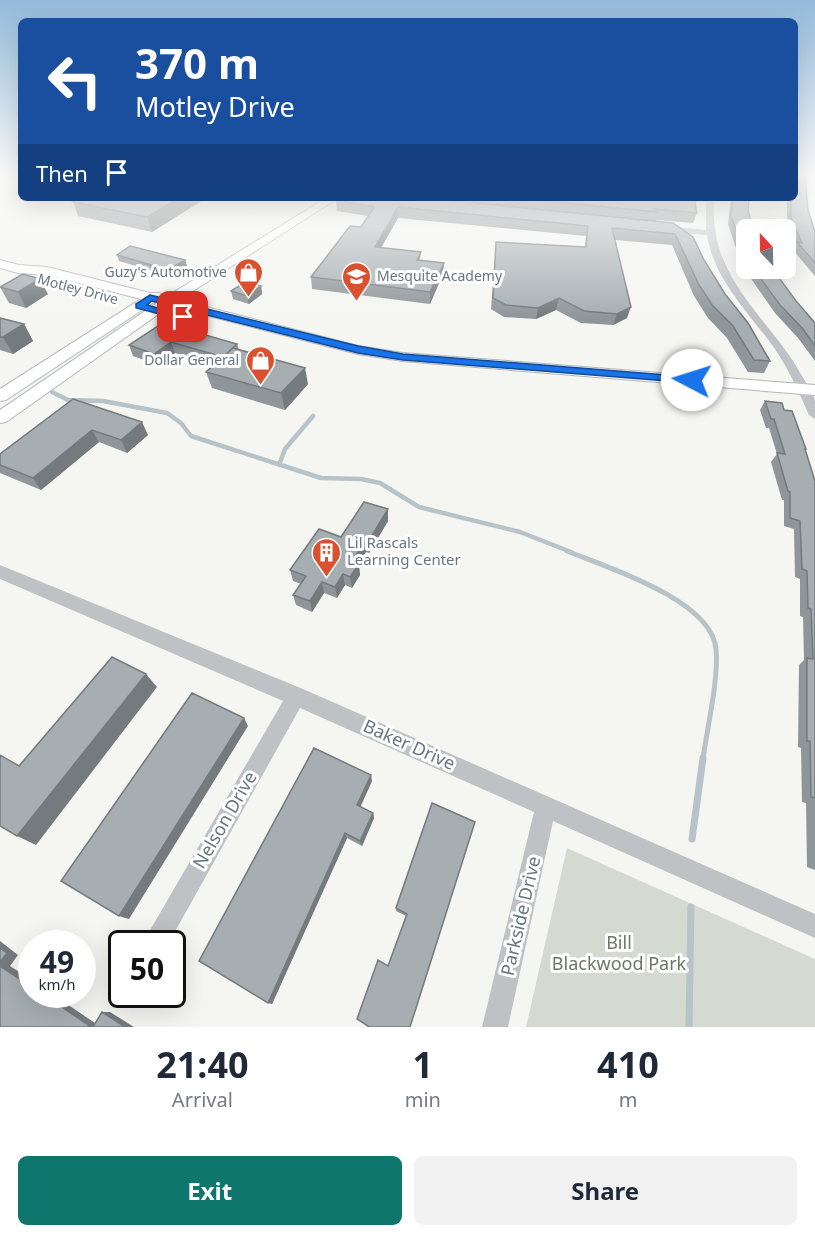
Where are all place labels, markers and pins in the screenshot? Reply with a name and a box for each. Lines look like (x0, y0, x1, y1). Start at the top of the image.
shop icon: Guzy's Automotive (232, 256, 264, 298)
school or university icon: Mesquite Academy (340, 260, 372, 302)
place label: Guzy's Automotive (104, 262, 227, 281)
place label: Mesquite Academy (377, 266, 503, 285)
pin (157, 291, 208, 342)
shop icon: Dollar General (244, 344, 276, 386)
place label: Dollar General (144, 350, 239, 369)
place label: Lil Rascals Learning Center (347, 532, 461, 569)
building icon: Lil Rascals Learning Center (310, 536, 342, 578)

